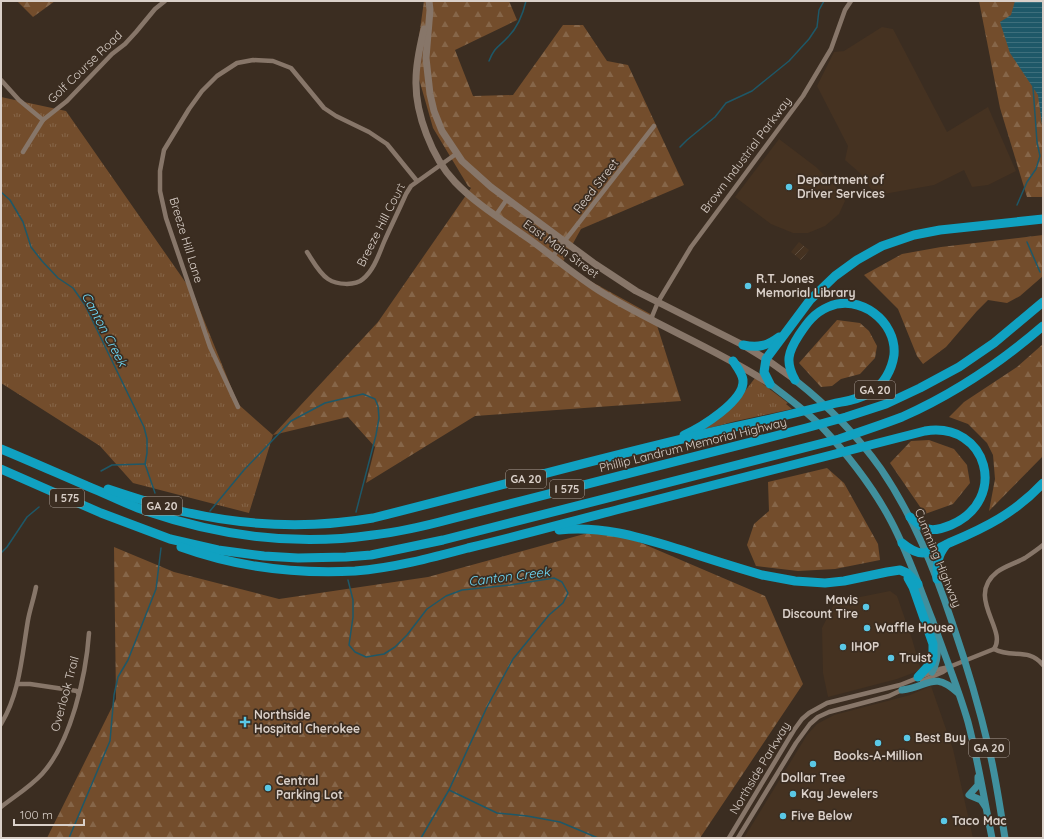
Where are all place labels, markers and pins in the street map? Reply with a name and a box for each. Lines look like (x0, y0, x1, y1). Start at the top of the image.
place label: Department of Driver Services (797, 172, 885, 201)
marker: Department of Driver Services (784, 182, 794, 192)
place label: R.T. Jones Memorial Library (756, 271, 856, 300)
marker: R.T. Jones Memorial Library (743, 281, 753, 291)
place label: Mavis Discount Tire (782, 592, 858, 621)
marker: Mavis Discount Tire (861, 602, 871, 612)
place label: Waffle House (875, 620, 954, 635)
marker: Waffle House (862, 623, 872, 633)
place label: IHOP (851, 639, 879, 654)
marker: IHOP (838, 642, 848, 652)
place label: Truist (899, 650, 932, 665)
marker: Truist (886, 653, 896, 663)
place label: Northside Hospital Cherokee (254, 707, 360, 736)
marker: Northside Hospital Cherokee (239, 716, 251, 728)
place label: Best Buy (915, 730, 966, 745)
marker: Best Buy (902, 733, 912, 743)
marker: Books-A-Million (873, 738, 883, 748)
place label: Books-A-Million (833, 748, 923, 763)
marker: Dollar Tree (808, 759, 818, 769)
place label: Dollar Tree (781, 770, 845, 785)
place label: Central Parking Lot (276, 773, 343, 802)
marker: Central Parking Lot (263, 783, 273, 793)
place label: Kay Jewelers (801, 786, 878, 801)
marker: Kay Jewelers (788, 789, 798, 799)
place label: Five Below (791, 808, 852, 823)
marker: Five Below (778, 811, 788, 821)
place label: Taco Mac (952, 813, 1007, 828)
marker: Taco Mac (939, 816, 949, 826)

